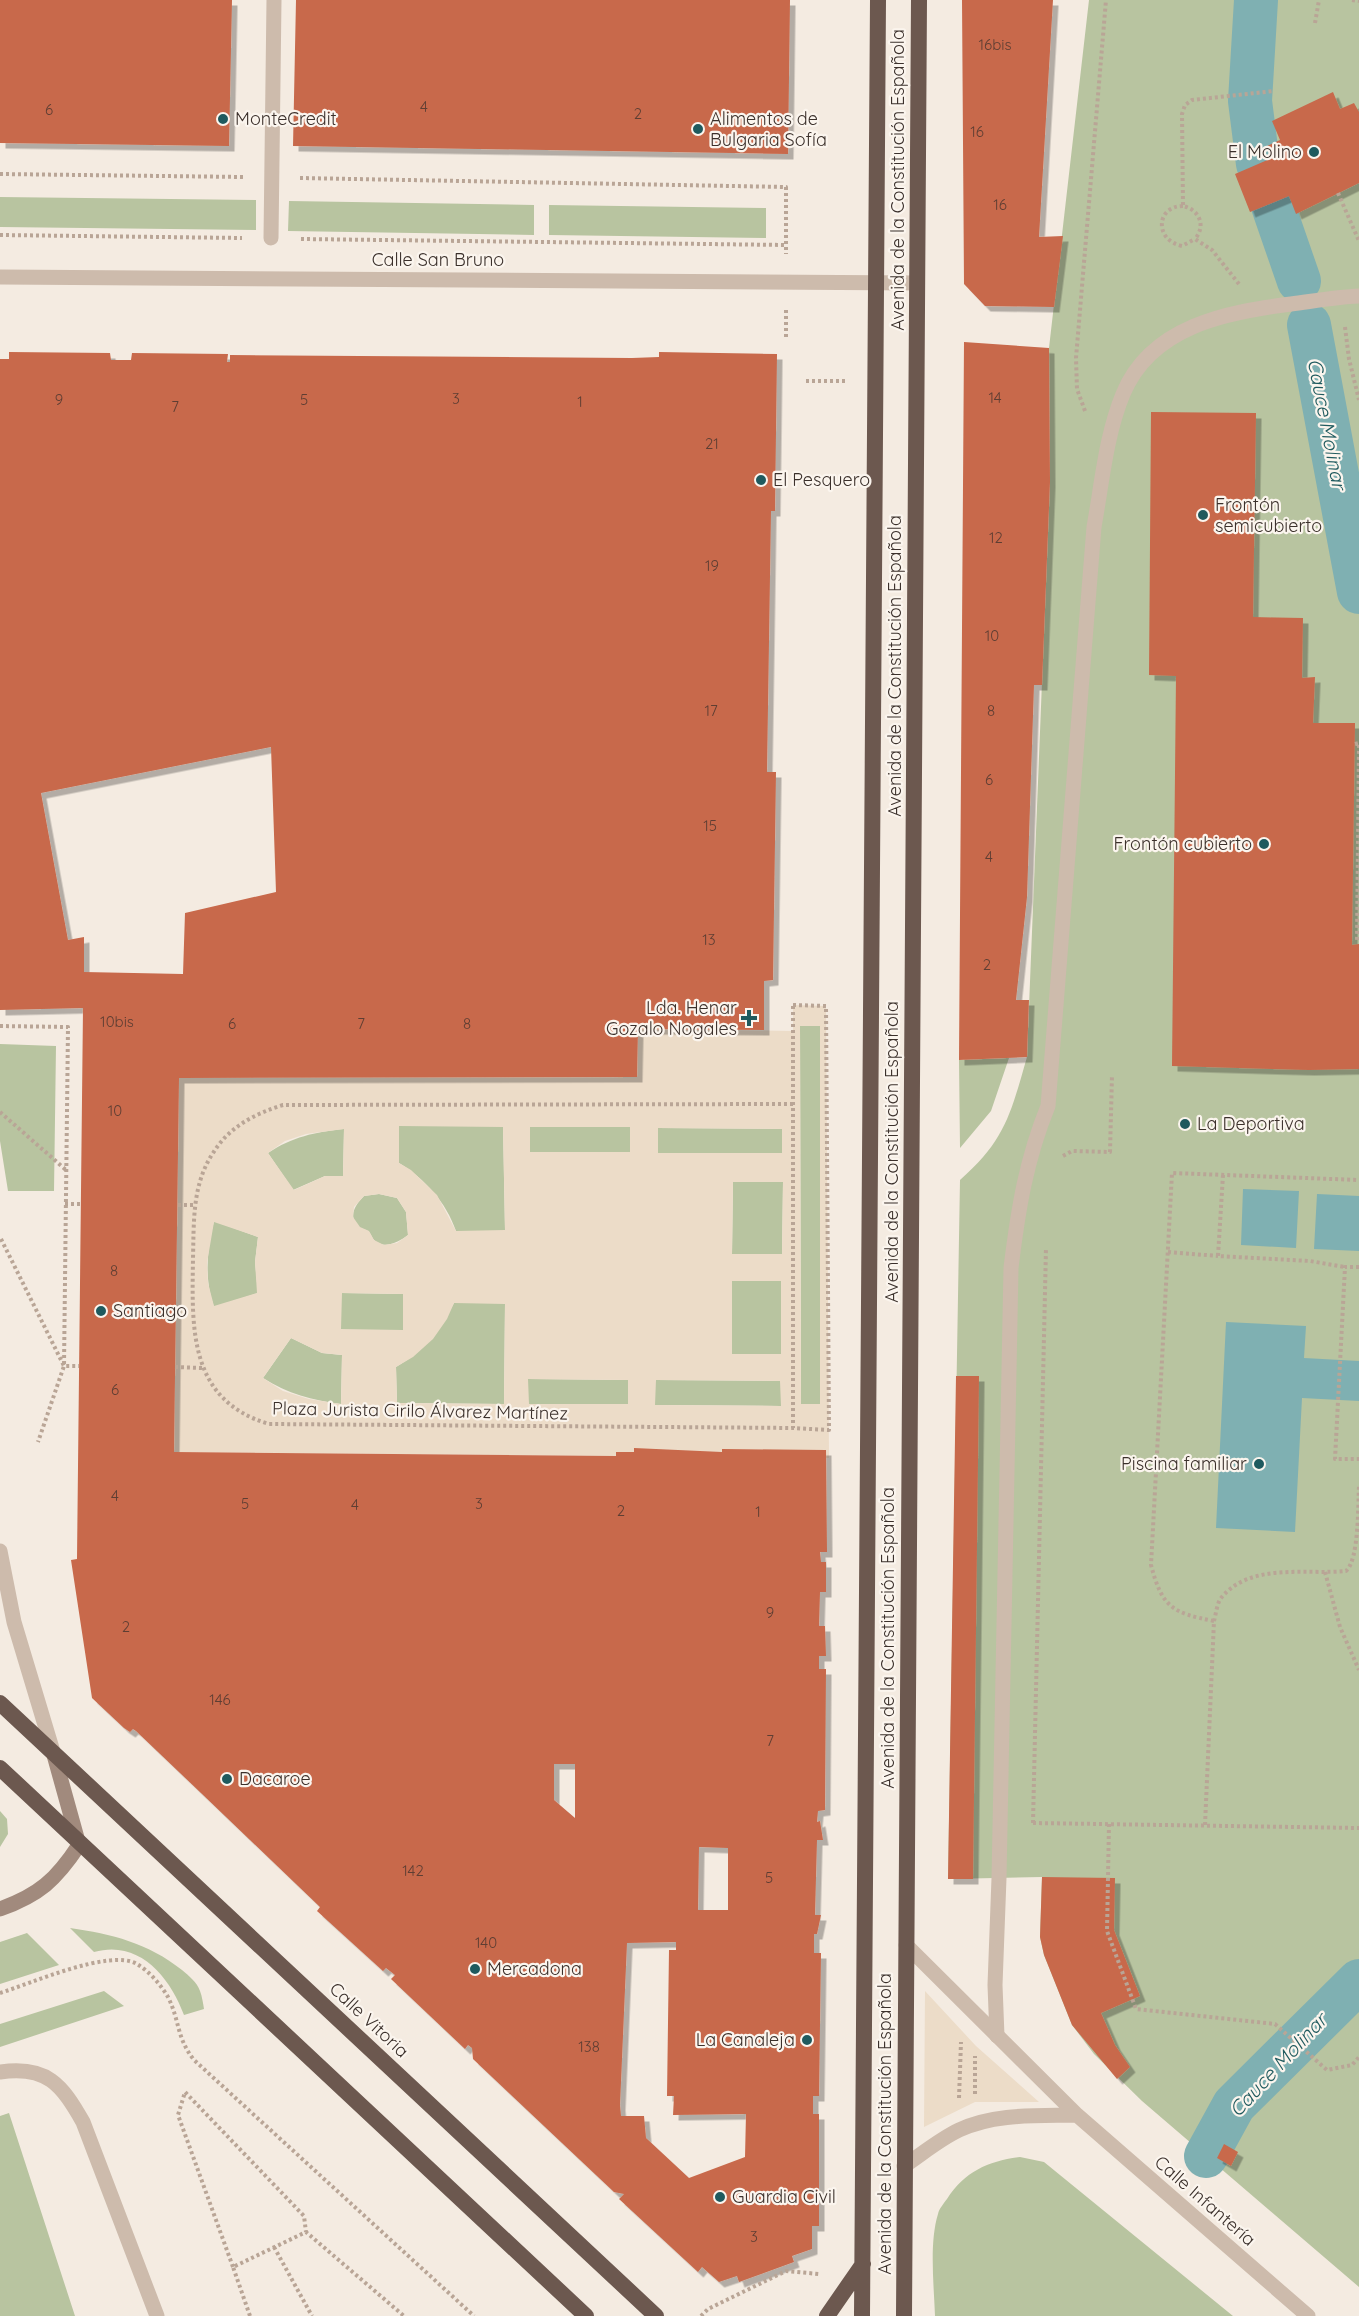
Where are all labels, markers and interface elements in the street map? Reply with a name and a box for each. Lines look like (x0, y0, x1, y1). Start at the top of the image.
street label: Avenida de la Constitución Española (886, 29, 909, 331)
house number: 16bis (979, 35, 1011, 54)
house number: 4 (420, 97, 428, 116)
house number: 6 (45, 100, 53, 119)
house number: 2 (634, 104, 642, 123)
place label: MonteCredit (235, 107, 337, 130)
place label: Alimentos de Bulgaria Sofía (710, 107, 827, 151)
marker: MonteCredit (216, 112, 230, 126)
marker: Alimentos de Bulgaria Sofía (691, 122, 705, 136)
house number: 16 (970, 122, 984, 141)
place label: El Molino (1228, 140, 1302, 163)
marker: El Molino (1307, 145, 1321, 159)
house number: 16 (993, 195, 1007, 214)
street label: Calle San Bruno (372, 248, 504, 271)
water label: Cauce Molinar (1303, 357, 1353, 494)
house number: 14 (988, 388, 1002, 407)
house number: 3 (452, 389, 460, 408)
house number: 9 (55, 390, 63, 409)
house number: 5 (300, 390, 308, 409)
house number: 1 (577, 392, 583, 411)
house number: 7 (171, 397, 179, 416)
house number: 21 (705, 434, 719, 453)
place label: El Pesquero (773, 468, 870, 491)
marker: El Pesquero (754, 473, 768, 487)
place label: Frontón semicubierto (1215, 493, 1322, 537)
marker: Frontón semicubierto (1196, 508, 1210, 522)
street label: Avenida de la Constitución Española (883, 515, 906, 817)
house number: 12 (989, 528, 1003, 547)
house number: 19 (705, 556, 719, 575)
house number: 10 (985, 626, 999, 645)
house number: 17 (704, 701, 718, 720)
house number: 8 (987, 701, 995, 720)
house number: 6 (985, 770, 993, 789)
house number: 15 (703, 816, 717, 835)
place label: Frontón cubierto (1114, 832, 1252, 855)
marker: Frontón cubierto (1257, 837, 1271, 851)
house number: 4 (985, 847, 993, 866)
house number: 13 (702, 930, 716, 949)
house number: 2 (983, 955, 991, 974)
place label: Lda. Henar Gozalo Nogales (606, 996, 737, 1040)
street label: Avenida de la Constitución Española (880, 1001, 903, 1303)
marker: Lda. Henar Gozalo Nogales (742, 1011, 756, 1025)
house number: 10bis (100, 1012, 134, 1031)
house number: 6 (228, 1014, 236, 1033)
house number: 7 (357, 1014, 365, 1033)
house number: 8 (463, 1014, 471, 1033)
house number: 10 (108, 1101, 122, 1120)
place label: La Deportiva (1197, 1112, 1305, 1135)
marker: La Deportiva (1178, 1117, 1192, 1131)
house number: 8 (110, 1261, 118, 1280)
place label: Santiago (113, 1299, 187, 1322)
marker: Santiago (94, 1304, 108, 1318)
house number: 6 (111, 1380, 119, 1399)
street label: Plaza Jurista Cirilo Álvarez Martínez (272, 1396, 568, 1425)
place label: Piscina familiar (1121, 1452, 1247, 1475)
marker: Piscina familiar (1252, 1457, 1266, 1471)
house number: 4 (111, 1486, 119, 1505)
street label: Avenida de la Constitución Española (876, 1487, 899, 1789)
house number: 5 (241, 1494, 249, 1513)
house number: 3 (475, 1494, 483, 1513)
house number: 4 (351, 1495, 359, 1514)
house number: 2 (617, 1501, 625, 1520)
house number: 1 (755, 1502, 761, 1521)
house number: 9 (766, 1603, 774, 1622)
house number: 2 (122, 1617, 130, 1636)
house number: 146 (209, 1690, 231, 1709)
house number: 7 (766, 1731, 774, 1750)
place label: Dacaroe (239, 1767, 311, 1790)
marker: Dacaroe (220, 1772, 234, 1786)
house number: 142 (402, 1861, 424, 1880)
house number: 5 (765, 1868, 773, 1887)
house number: 140 (475, 1933, 497, 1952)
place label: Mercadona (487, 1957, 582, 1980)
marker: Mercadona (468, 1962, 482, 1976)
street label: Avenida de la Constitución Española (873, 1973, 896, 2275)
street label: Calle Vitoria (325, 1977, 414, 2062)
water label: Cauce Molinar (1223, 2006, 1333, 2122)
place label: La Canaleja (696, 2028, 795, 2051)
marker: La Canaleja (800, 2033, 814, 2047)
house number: 138 (578, 2037, 600, 2056)
street label: Calle Infantería (1150, 2150, 1261, 2251)
place label: Guardia Civil (732, 2185, 836, 2208)
marker: Guardia Civil (713, 2190, 727, 2204)
house number: 3 (750, 2227, 758, 2246)

